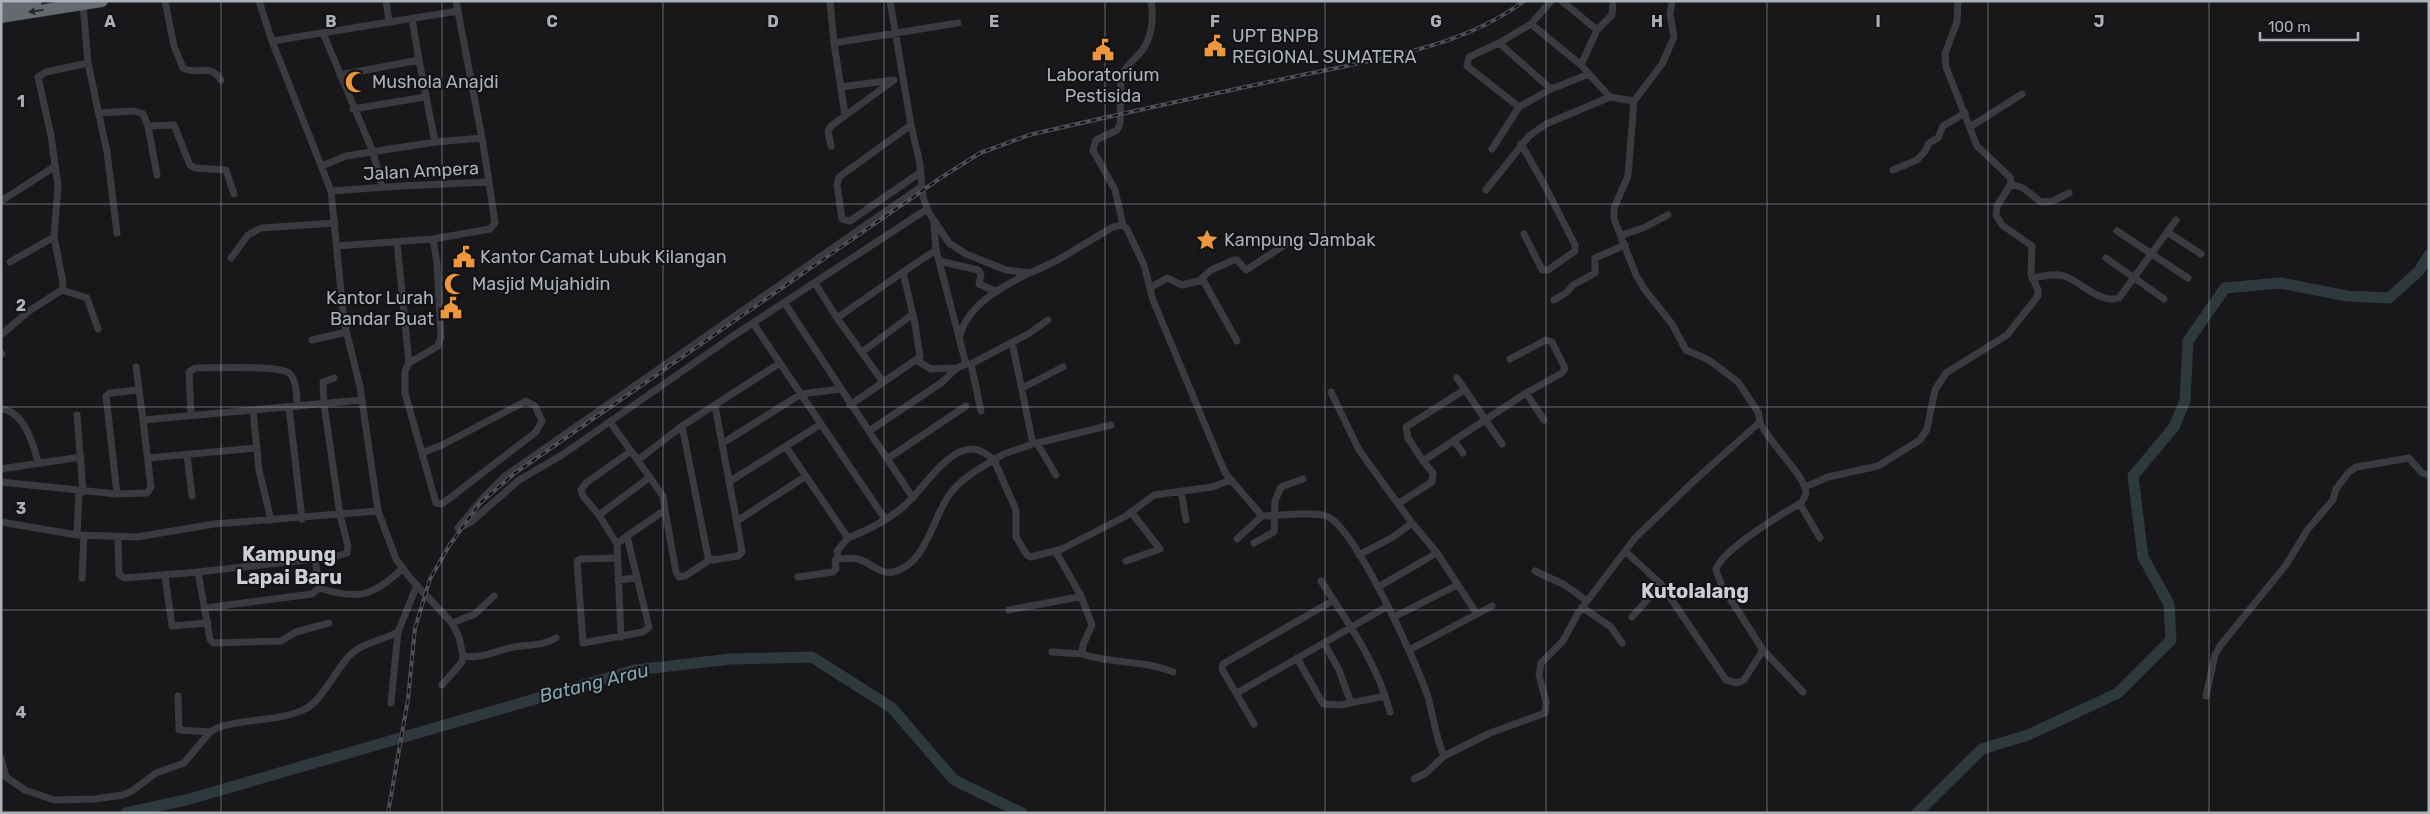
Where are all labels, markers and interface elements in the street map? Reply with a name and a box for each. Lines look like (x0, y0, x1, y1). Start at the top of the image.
one-way arrow (28, 8, 44, 16)
scale bar (2260, 10, 2358, 42)
text: A (104, 12, 116, 31)
text: B (325, 12, 337, 31)
text: C (546, 12, 558, 31)
text: D (767, 12, 779, 31)
text: E (989, 12, 999, 31)
text: F (1210, 12, 1220, 31)
text: G (1430, 12, 1442, 31)
text: H (1651, 12, 1663, 31)
text: I (1875, 12, 1881, 31)
text: J (2094, 12, 2104, 31)
text: 100 m (2268, 18, 2310, 36)
place label: UPT BNPB REGIONAL SUMATERA (1232, 25, 1417, 68)
public building icon: UPT BNPB REGIONAL SUMATERA (1202, 33, 1228, 59)
public building icon: Laboratorium Pestisida (1090, 37, 1116, 63)
place label: Laboratorium Pestisida (1046, 64, 1160, 107)
mosque icon: Mushola Anajdi (343, 69, 369, 95)
place label: Mushola Anajdi (372, 71, 499, 93)
text: 1 (17, 92, 25, 111)
street label: Jalan Ampera (363, 157, 479, 185)
place icon: Kampung Jambak (1194, 227, 1220, 253)
place label: Kampung Jambak (1224, 229, 1376, 251)
public building icon: Kantor Camat Lubuk Kilangan (451, 244, 477, 270)
place label: Kantor Camat Lubuk Kilangan (480, 246, 727, 268)
mosque icon: Masjid Mujahidin (442, 271, 468, 297)
place label: Masjid Mujahidin (472, 273, 610, 295)
place label: Kantor Lurah Bandar Buat (326, 287, 434, 330)
public building icon: Kantor Lurah Bandar Buat (438, 295, 464, 321)
text: 2 (16, 296, 26, 315)
text: 3 (16, 499, 26, 518)
district label: Kampung Lapai Baru (236, 542, 342, 589)
district label: Kutolalang (1641, 579, 1749, 603)
water label: Batang Arau (537, 658, 651, 708)
text: 4 (16, 703, 27, 722)

